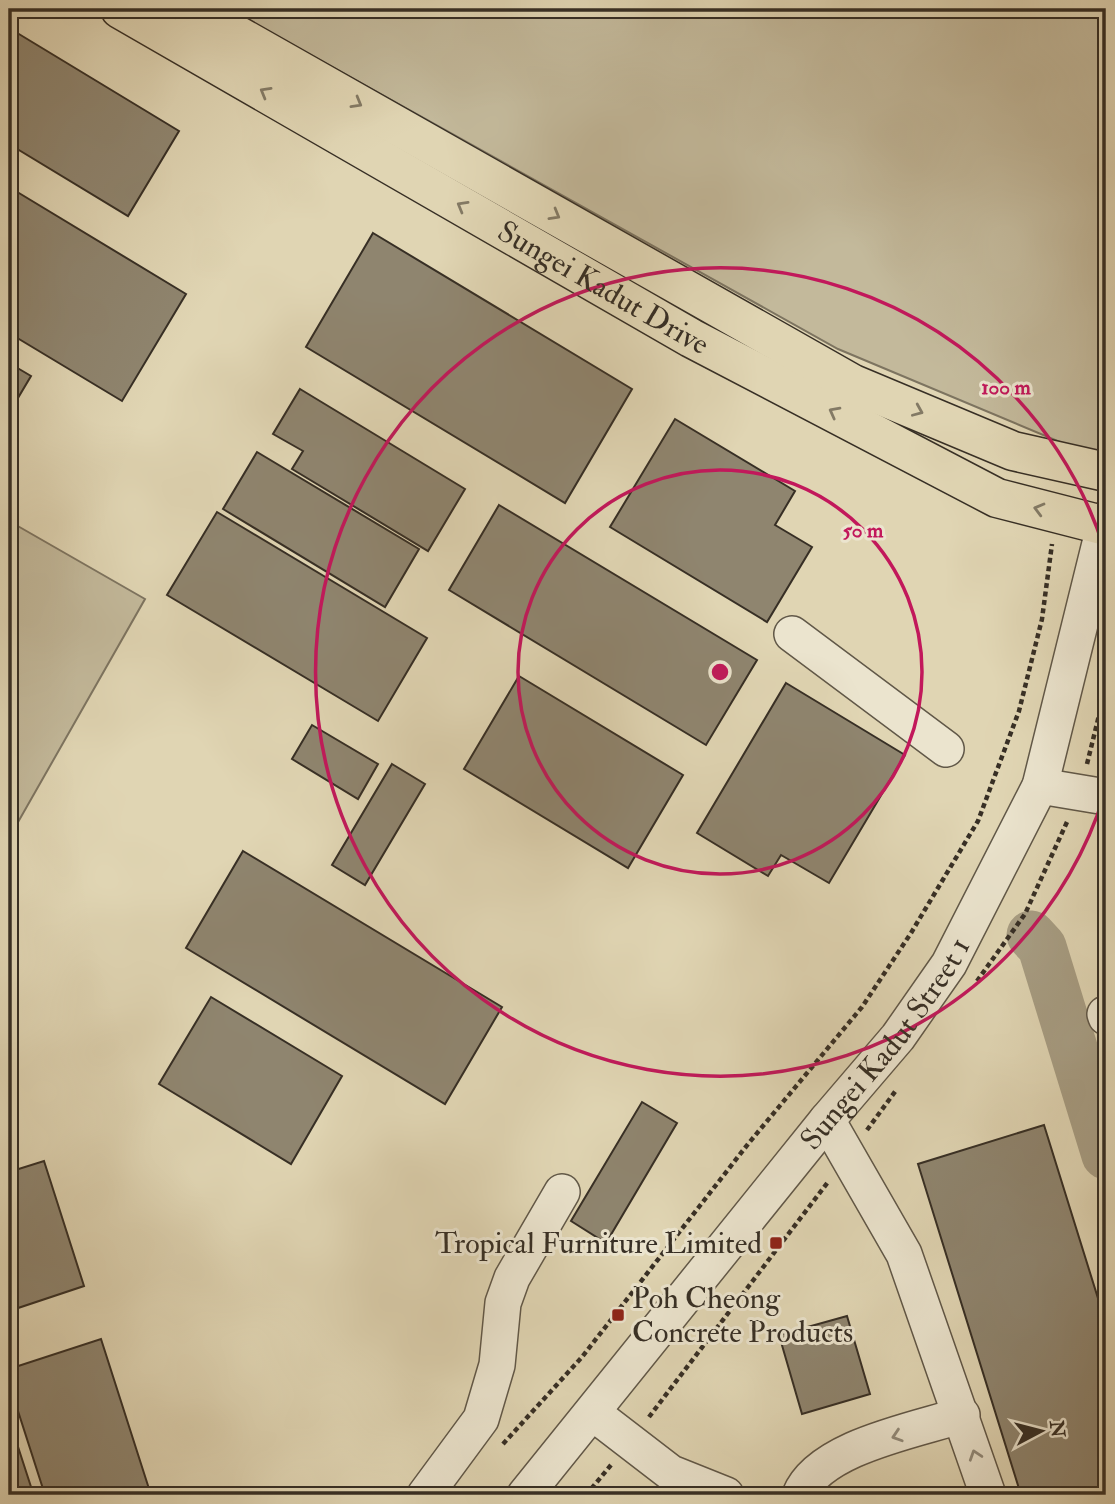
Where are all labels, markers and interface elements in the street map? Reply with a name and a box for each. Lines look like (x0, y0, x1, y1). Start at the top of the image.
one-way arrow (260, 88, 273, 101)
one-way arrow (349, 95, 362, 108)
one-way arrow (457, 201, 470, 214)
one-way arrow (547, 207, 560, 220)
street label: Sungei Kadut Drive (491, 213, 715, 363)
text: 100 m (981, 374, 1032, 401)
one-way arrow (912, 403, 924, 417)
one-way arrow (829, 407, 841, 421)
one-way arrow (1033, 503, 1045, 517)
text: 50 m (843, 517, 884, 544)
centre of rings (708, 660, 732, 684)
street label: Sungei Kadut Street 1 (793, 931, 978, 1157)
place label: Tropical Furniture Limited (435, 1225, 762, 1262)
marker: Tropical Furniture Limited (768, 1235, 784, 1251)
place label: Poh Cheong Concrete Products (632, 1280, 853, 1351)
marker: Poh Cheong Concrete Products (610, 1307, 626, 1323)
north arrow (1006, 1396, 1076, 1466)
text: N (1044, 1418, 1070, 1440)
one-way arrow (891, 1428, 903, 1442)
one-way arrow (969, 1450, 983, 1462)

